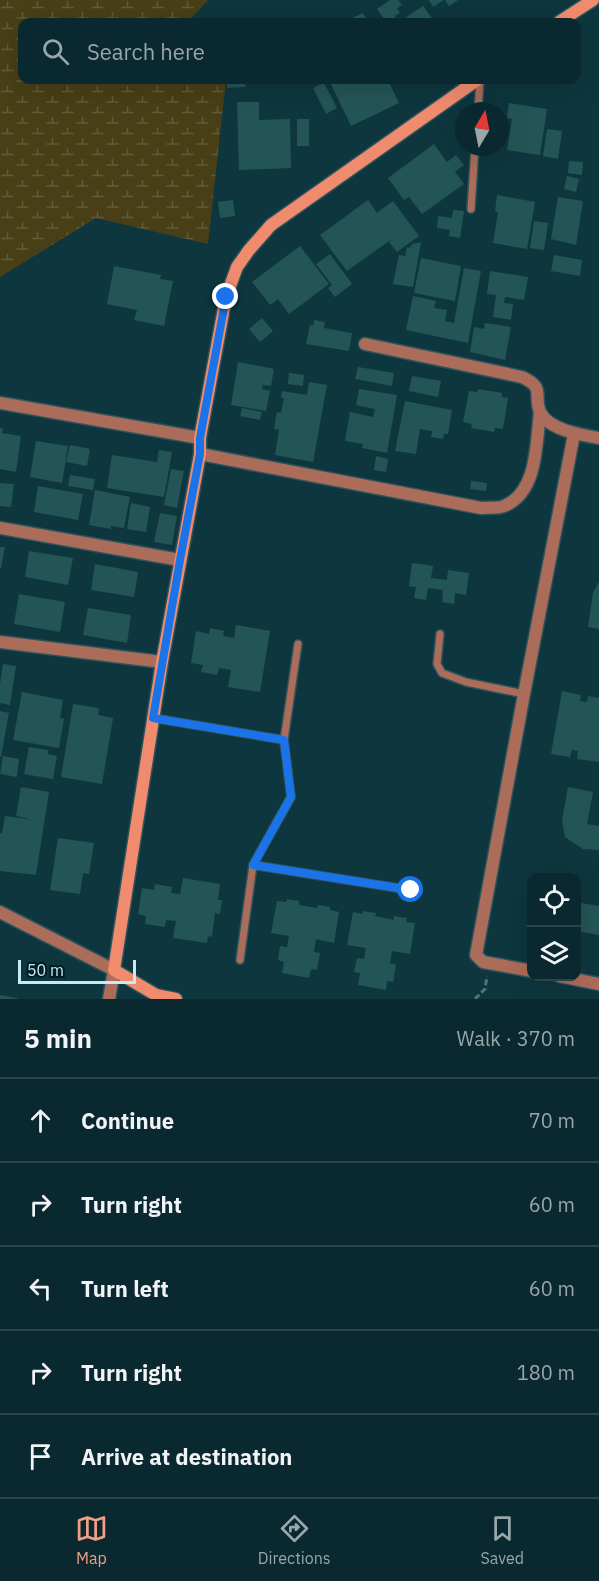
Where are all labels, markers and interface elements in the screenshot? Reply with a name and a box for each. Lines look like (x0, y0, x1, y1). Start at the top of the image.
search box (18, 18, 581, 84)
icon: search (39, 35, 72, 68)
text: Search here (87, 37, 205, 66)
north arrow (455, 102, 509, 156)
route end (212, 283, 238, 309)
map controls (527, 873, 581, 981)
button: locate (527, 873, 581, 927)
route start (397, 876, 423, 902)
button: layers (527, 927, 581, 981)
scale bar (18, 957, 136, 984)
text: 50 m (27, 960, 64, 980)
text: 5 min (24, 1021, 92, 1055)
text: Walk · 370 m (457, 1025, 575, 1052)
icon: ahead (24, 1104, 57, 1137)
text: Continue (81, 1106, 174, 1135)
text: 70 m (529, 1107, 575, 1134)
icon: right (24, 1188, 57, 1221)
text: Turn right (81, 1190, 182, 1219)
text: 60 m (529, 1191, 575, 1218)
icon: left (24, 1272, 57, 1305)
text: Turn left (81, 1274, 169, 1303)
text: 60 m (529, 1275, 575, 1302)
icon: right (24, 1356, 57, 1389)
text: Turn right (81, 1358, 182, 1387)
text: 180 m (517, 1359, 575, 1386)
icon: arrive (24, 1440, 57, 1473)
text: Arrive at destination (81, 1442, 292, 1471)
tab: Map (75, 1512, 108, 1568)
tab: Directions (258, 1512, 331, 1568)
tab: Saved (481, 1512, 524, 1568)

